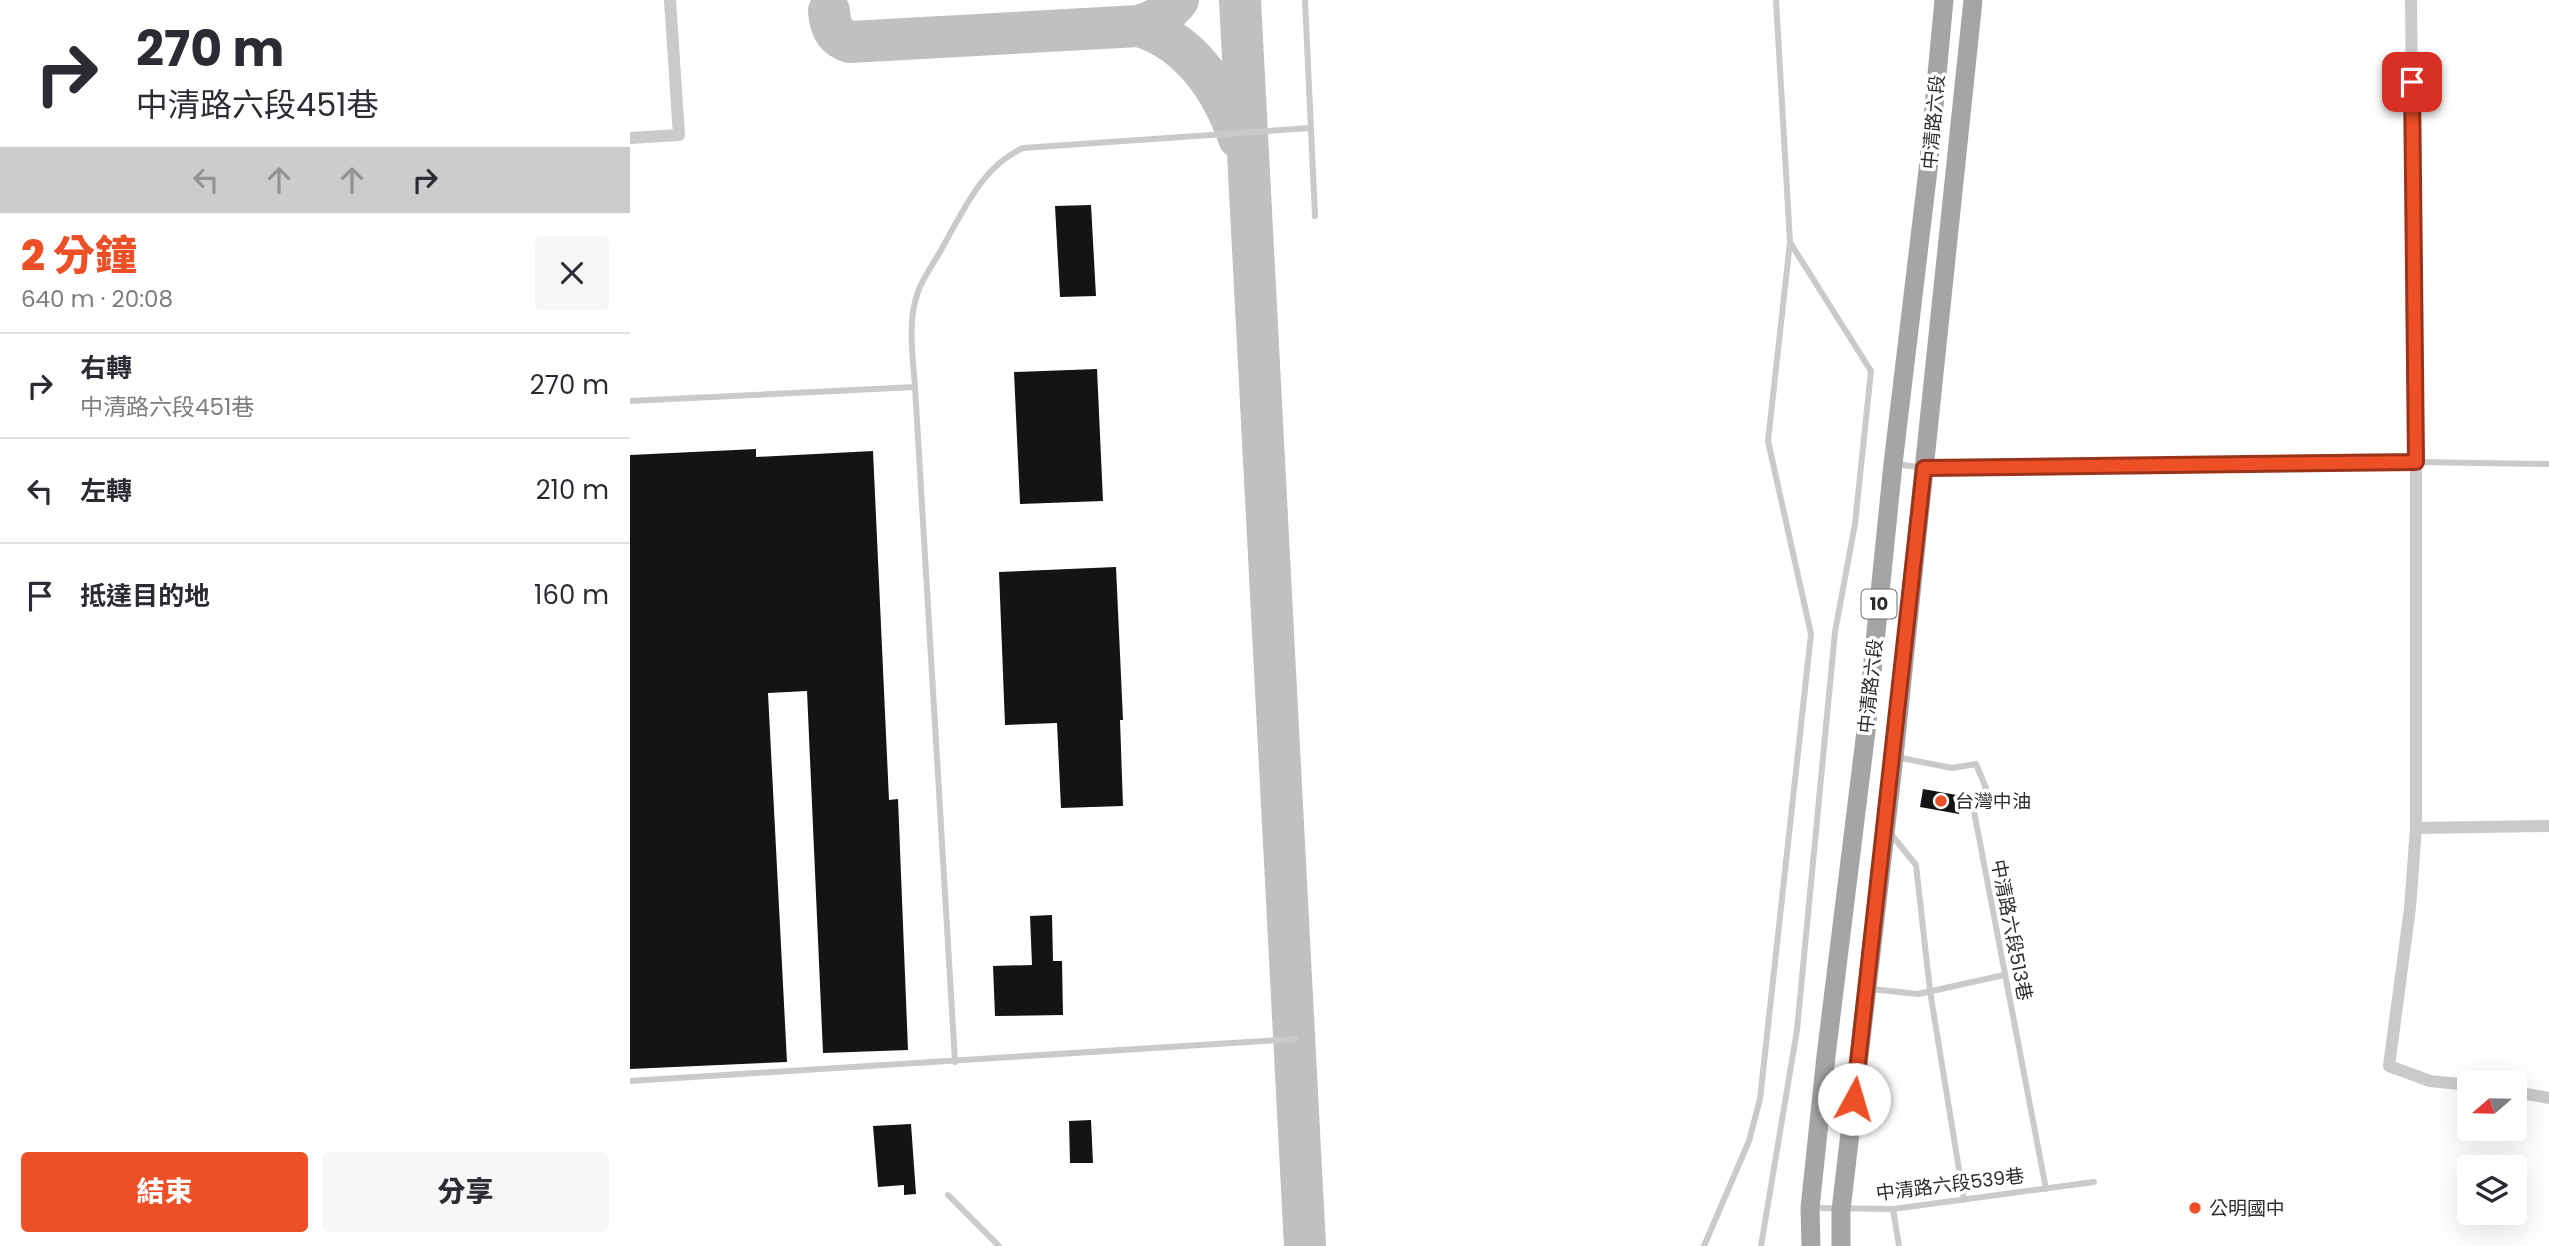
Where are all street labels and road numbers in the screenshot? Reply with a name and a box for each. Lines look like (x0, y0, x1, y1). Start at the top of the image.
street label: 中清路六段 (1916, 74, 1951, 171)
road number: 10 (1862, 590, 1896, 618)
street label: 中清路六段 (1852, 637, 1889, 735)
street label: 中清路六段513巷 (1985, 857, 2038, 1003)
street label: 中清路六段539巷 (1874, 1162, 2026, 1207)

